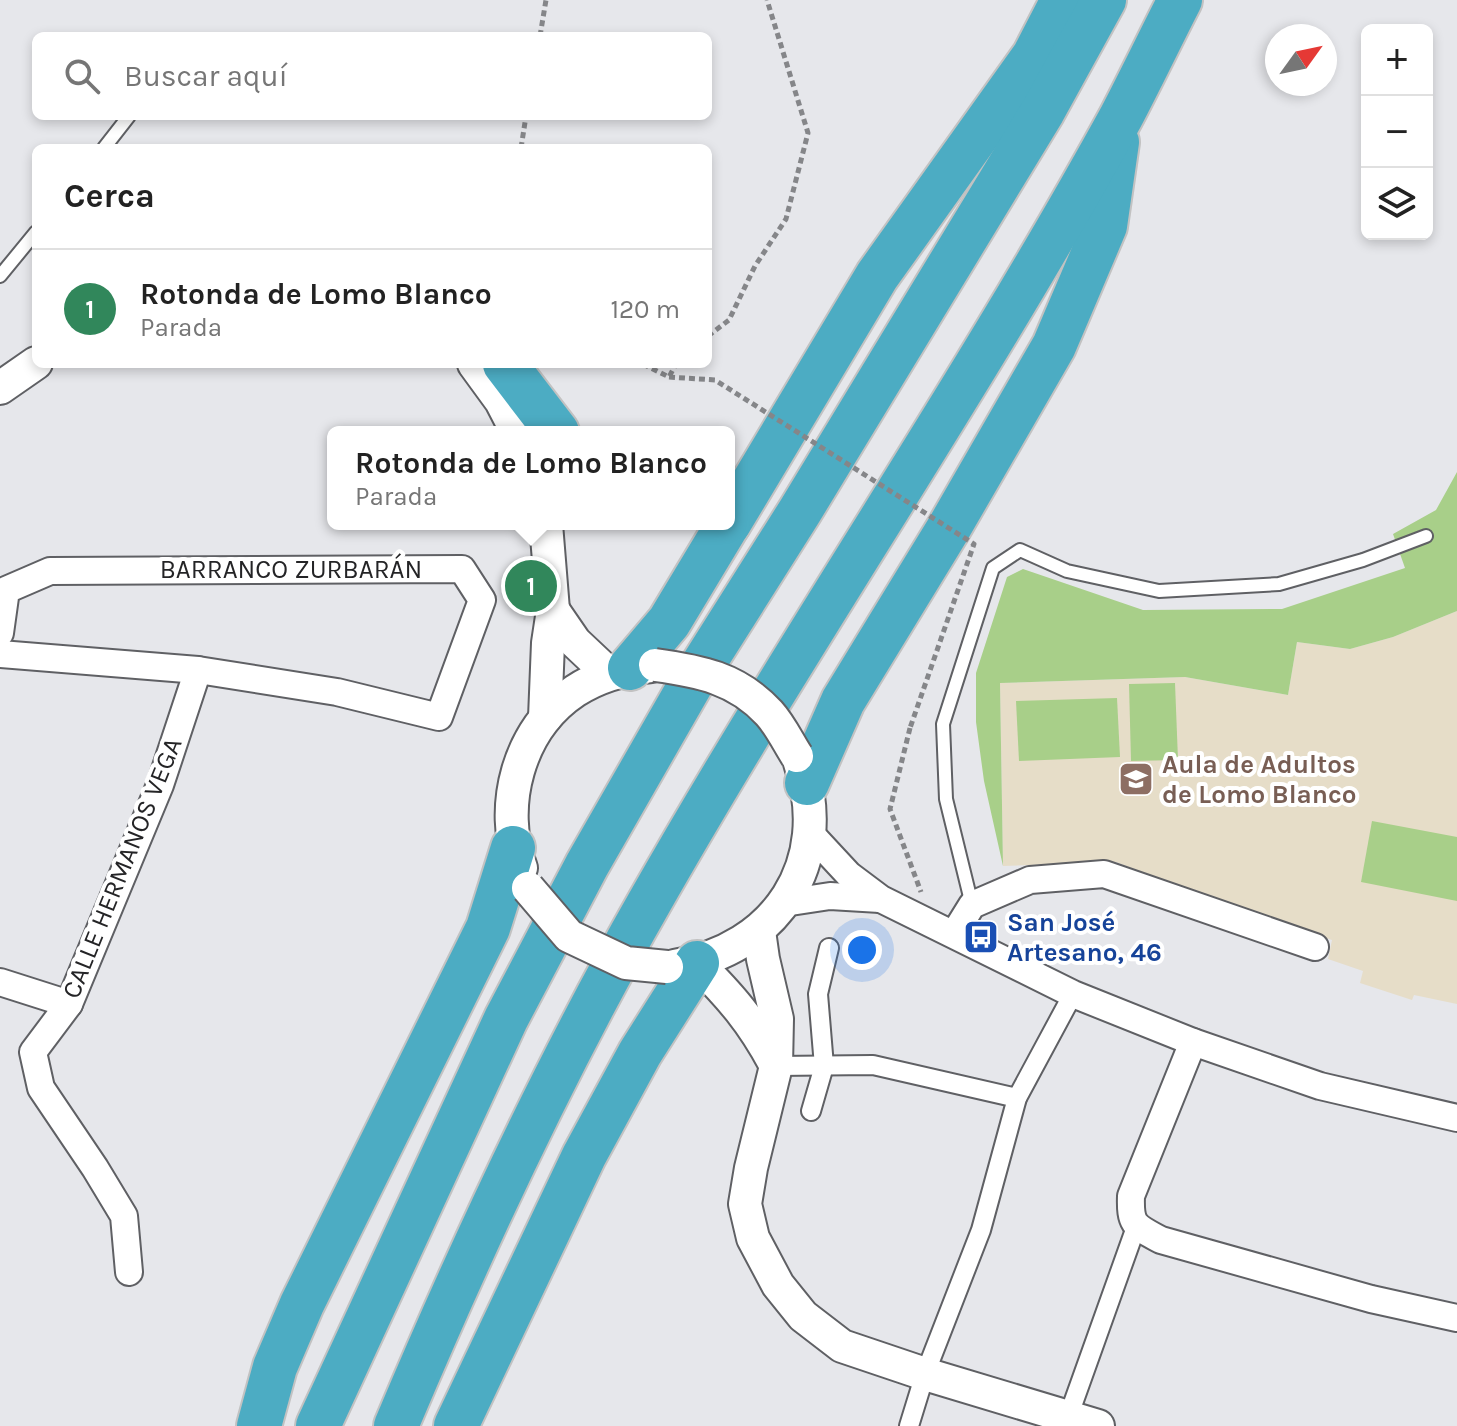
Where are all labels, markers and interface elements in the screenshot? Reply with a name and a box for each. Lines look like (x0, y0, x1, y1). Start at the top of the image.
north arrow (1265, 24, 1337, 96)
map controls (1361, 24, 1433, 240)
button: + (1361, 24, 1433, 96)
search box (32, 32, 712, 120)
icon: search (60, 54, 104, 98)
text: Buscar aquí (124, 58, 288, 94)
button: − (1361, 96, 1433, 168)
button: layers (1361, 168, 1433, 240)
text: Cerca (64, 176, 155, 216)
text: Rotonda de Lomo Blanco (140, 276, 492, 312)
text: 1 (85, 294, 95, 325)
text: 120 m (610, 294, 680, 325)
text: Parada (140, 312, 222, 343)
popup (327, 426, 735, 530)
text: Rotonda de Lomo Blanco (355, 445, 707, 481)
text: Parada (355, 481, 437, 512)
street label: BARRANCO ZURBARÁN (160, 553, 422, 585)
pin: 1 (505, 556, 557, 616)
street label: CALLE HERMANOS VEGA (56, 733, 189, 1003)
place label: Aula de Adultos de Lomo Blanco (1162, 749, 1357, 810)
school or university icon: Aula de Adultos de Lomo Blanco (1117, 760, 1155, 798)
place label: San José Artesano, 46 (1007, 907, 1162, 968)
bus stop icon: San José Artesano, 46 (962, 918, 1000, 956)
your location (842, 930, 882, 970)

